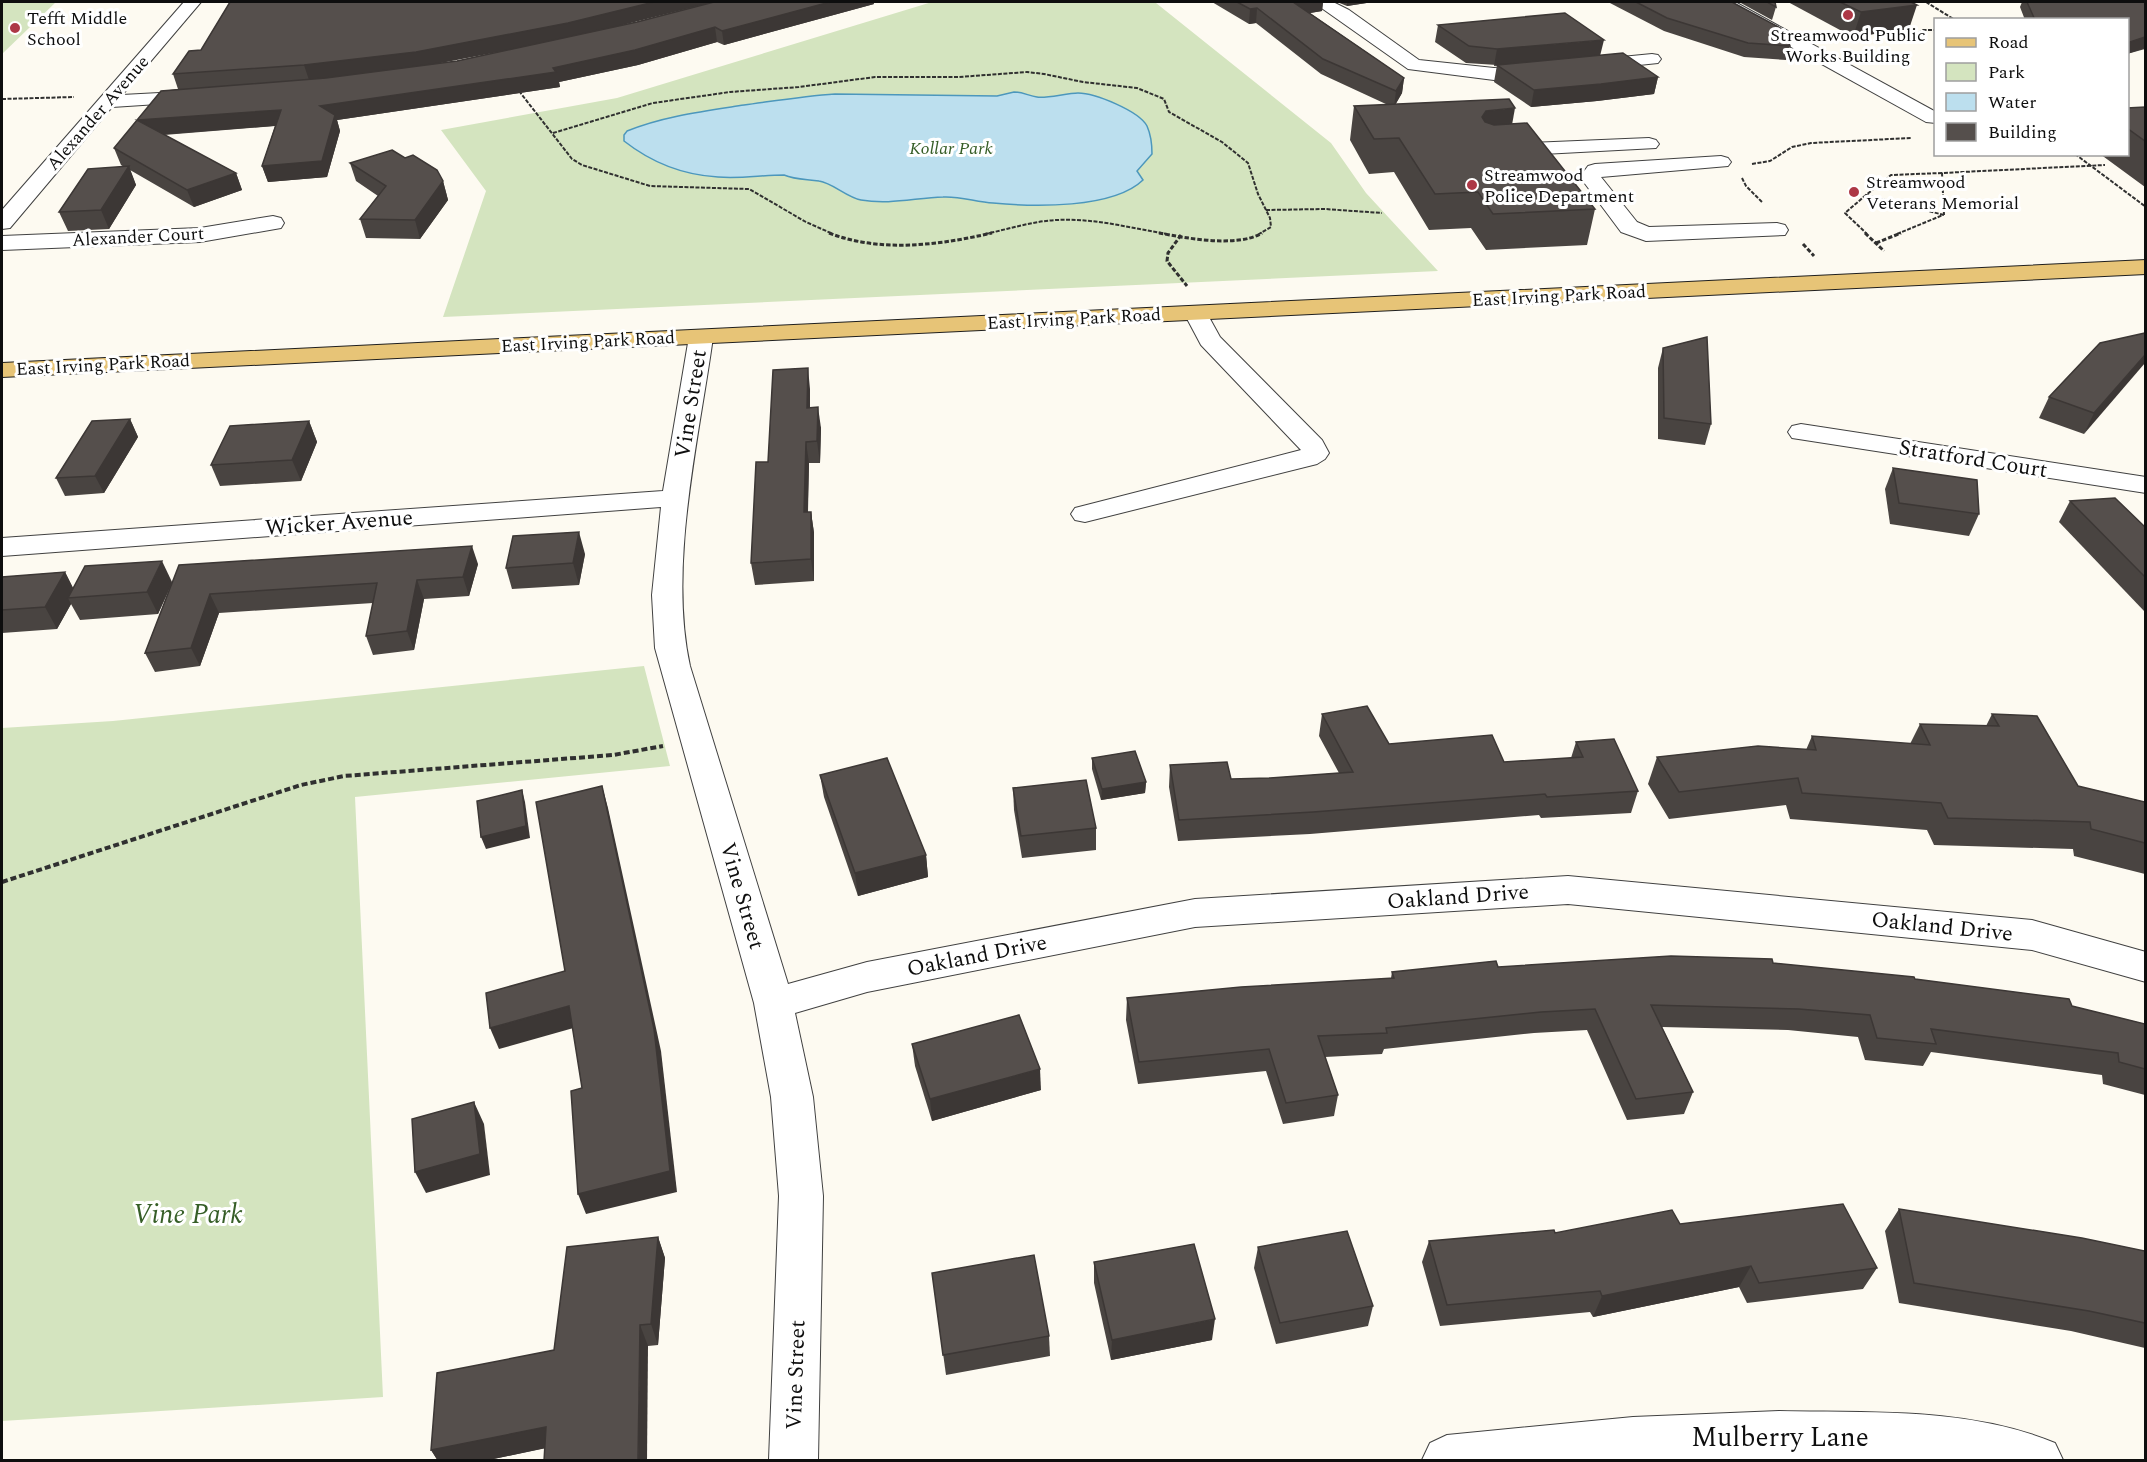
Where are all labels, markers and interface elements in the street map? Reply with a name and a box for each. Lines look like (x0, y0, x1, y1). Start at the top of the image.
place label: Tefft Middle School (27, 5, 127, 53)
marker: Streamwood Public Works Building (1841, 8, 1855, 22)
legend (1934, 18, 2129, 156)
marker: Tefft Middle School (8, 21, 22, 35)
place label: Streamwood Public Works Building (1770, 22, 1926, 70)
text: Road (1988, 29, 2029, 56)
street label: Alexander Avenue (40, 49, 156, 177)
text: Park (1988, 59, 2025, 86)
text: Water (1988, 89, 2036, 116)
text: Building (1988, 119, 2057, 146)
park label: Kollar Park (909, 135, 993, 162)
place label: Streamwood Police Department (1484, 162, 1634, 210)
place label: Streamwood Veterans Memorial (1866, 169, 2019, 217)
marker: Streamwood Police Department (1465, 178, 1479, 192)
marker: Streamwood Veterans Memorial (1847, 185, 1861, 199)
street label: Alexander Court (71, 220, 205, 254)
street label: East Irving Park Road (1471, 278, 1647, 314)
street label: East Irving Park Road (986, 301, 1162, 337)
street label: East Irving Park Road (500, 324, 676, 360)
street label: East Irving Park Road (15, 347, 191, 383)
street label: Vine Street (666, 347, 716, 461)
street label: Stratford Court (1896, 431, 2050, 487)
street label: Wicker Avenue (264, 501, 414, 545)
street label: Vine Street (711, 839, 773, 954)
street label: Oakland Drive (1386, 876, 1530, 918)
street label: Oakland Drive (1870, 903, 2014, 951)
street label: Oakland Drive (904, 926, 1050, 986)
park label: Vine Park (133, 1194, 243, 1236)
street label: Vine Street (778, 1319, 814, 1430)
street label: Mulberry Lane (1691, 1417, 1869, 1459)

